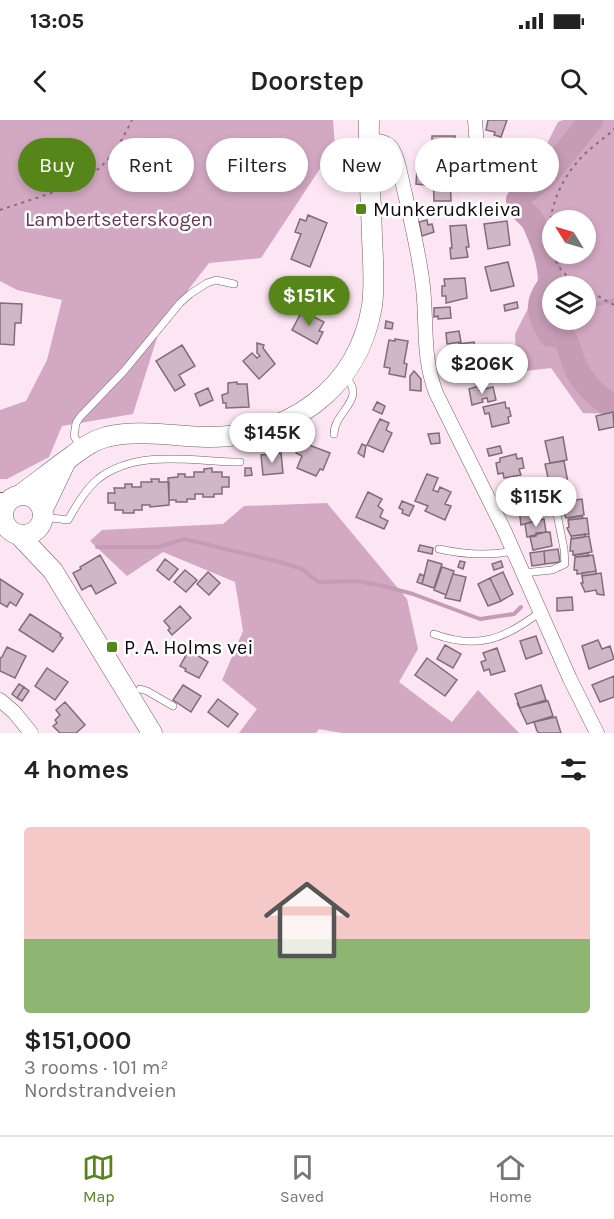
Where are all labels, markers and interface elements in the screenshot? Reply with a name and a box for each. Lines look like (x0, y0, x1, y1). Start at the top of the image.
text: 13:05 (30, 8, 84, 34)
icon: back (24, 65, 57, 98)
text: Doorstep (250, 65, 364, 97)
icon: search (557, 65, 590, 98)
chip: Buy (18, 138, 96, 192)
chip: Rent (108, 138, 194, 192)
chip: Filters (206, 138, 308, 192)
chip: New (320, 138, 403, 192)
chip: Apartment (415, 138, 559, 192)
place label: Munkerudkleiva (373, 198, 521, 221)
marker: Munkerudkleiva (354, 202, 368, 216)
park label: Lambertseterskogen (25, 208, 213, 231)
north arrow (542, 210, 596, 264)
map controls (542, 210, 596, 330)
pin: $151K (267, 276, 351, 327)
button: layers (542, 276, 596, 330)
text: $151K (283, 284, 335, 307)
pin: $206K (440, 344, 524, 395)
text: $206K (450, 352, 514, 375)
pin: $145K (230, 413, 314, 464)
text: $145K (243, 421, 301, 444)
pin: $115K (494, 477, 578, 528)
text: $115K (510, 485, 562, 508)
place label: P. A. Holms vei (124, 636, 253, 659)
marker: P. A. Holms vei (105, 640, 119, 654)
icon: filters (557, 753, 590, 786)
text: 4 homes (24, 754, 129, 785)
icon: home (253, 866, 361, 974)
text: $151,000 (24, 1025, 132, 1056)
text: 3 rooms · 101 m² (24, 1056, 169, 1079)
text: Nordstrandveien (24, 1079, 177, 1102)
tab: Map (82, 1151, 115, 1206)
tab: Saved (280, 1151, 324, 1206)
tab: Home (489, 1151, 532, 1206)

